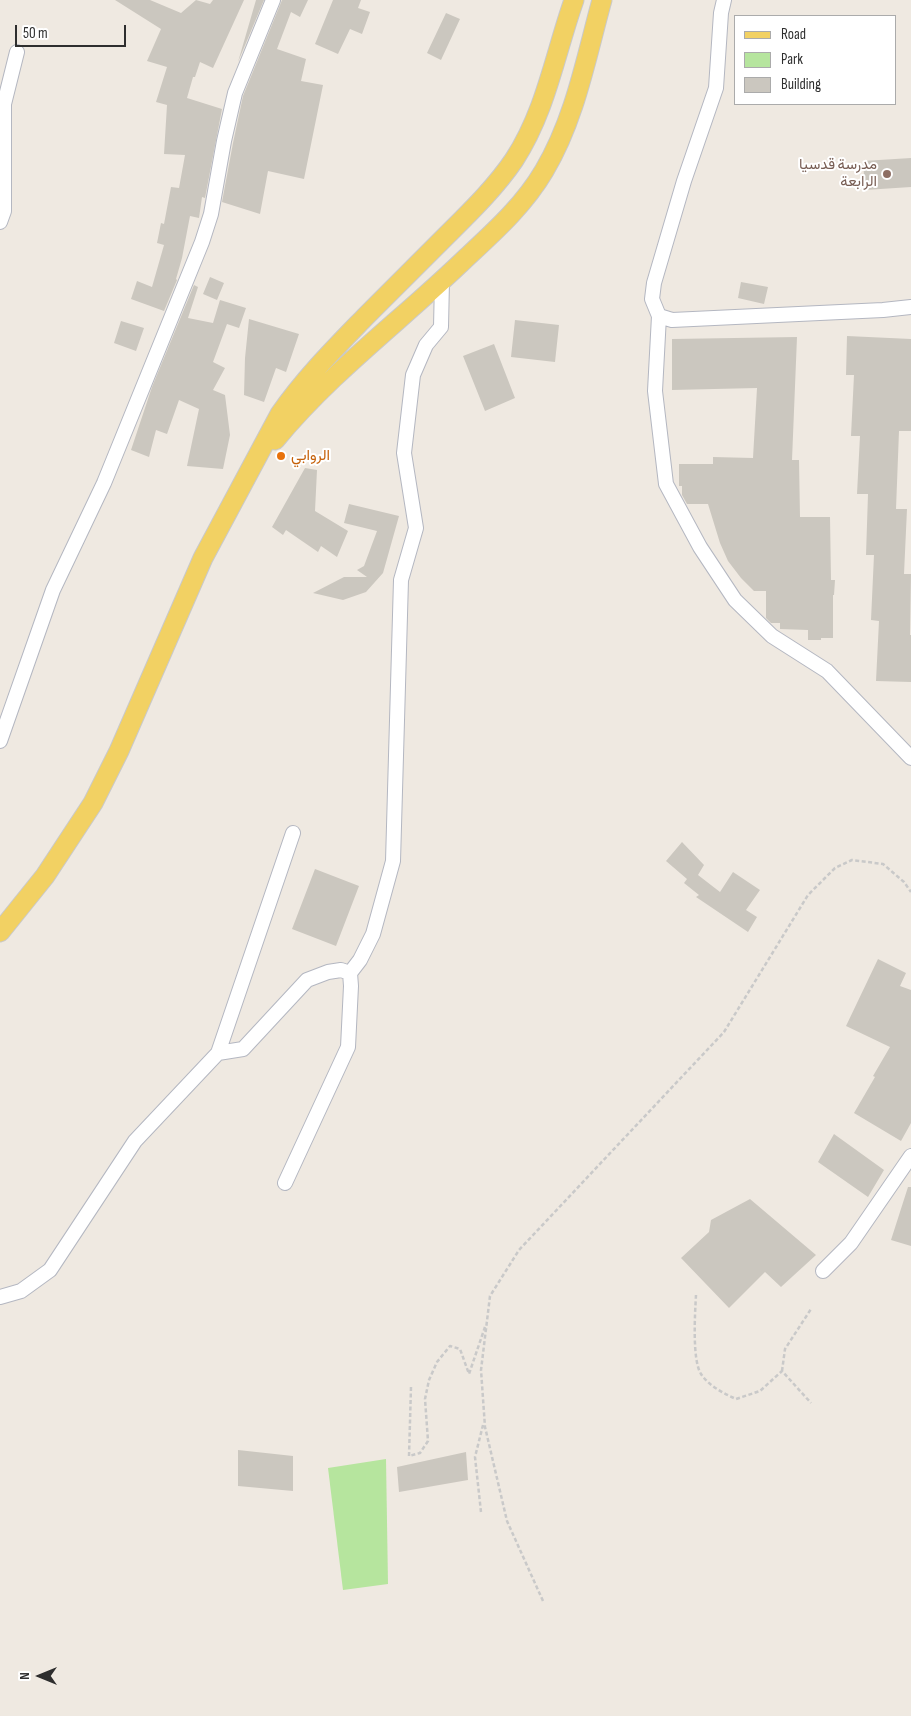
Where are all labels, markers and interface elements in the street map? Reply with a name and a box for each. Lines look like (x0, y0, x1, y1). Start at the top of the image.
scale bar (18, 15, 129, 47)
legend (734, 15, 896, 105)
text: 50 m (23, 24, 48, 43)
text: Road (781, 25, 806, 44)
text: Park (781, 50, 803, 69)
text: Building (781, 75, 821, 94)
place label: مدرسة قدسيا الرابعة (799, 156, 877, 191)
marker: مدرسة قدسيا الرابعة (881, 168, 893, 180)
place label: الروابي (291, 447, 330, 465)
marker: الروابي (275, 450, 287, 462)
north arrow (15, 1651, 65, 1701)
text: N (16, 1672, 33, 1680)

